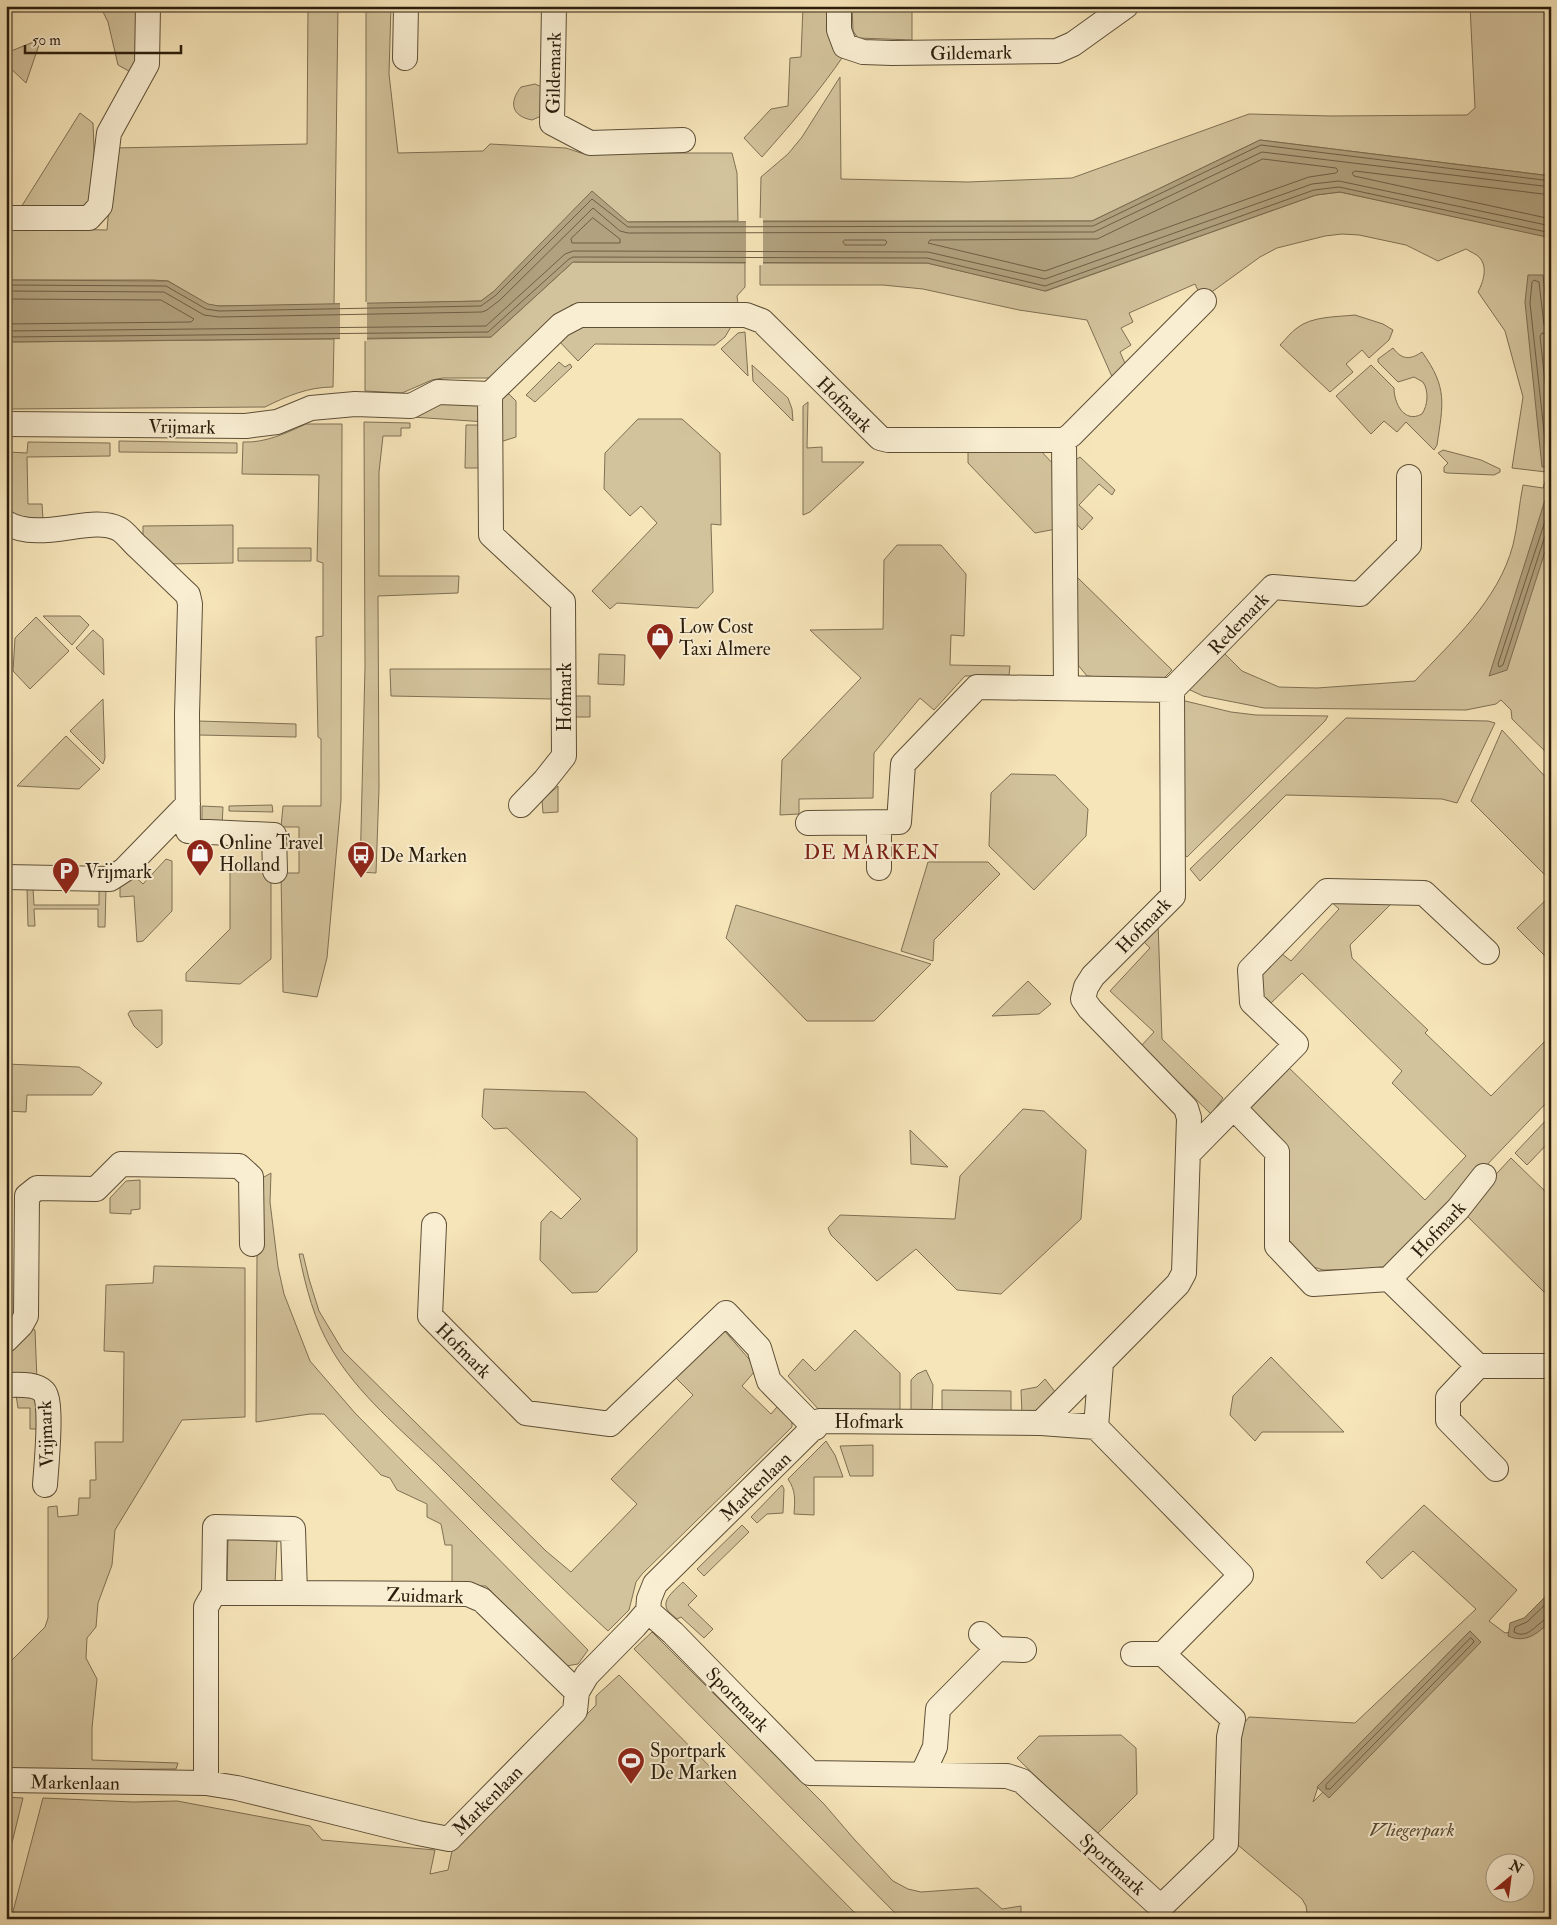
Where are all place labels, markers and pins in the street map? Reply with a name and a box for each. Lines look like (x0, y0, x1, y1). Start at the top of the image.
place label: Low Cost Taxi Almere (679, 615, 771, 661)
shop icon: Low Cost Taxi Almere (645, 622, 675, 661)
place label: Online Travel Holland (219, 831, 324, 877)
shop icon: Online Travel Holland (185, 838, 215, 877)
bus stop icon: De Marken (346, 840, 376, 879)
place label: De Marken (380, 844, 467, 868)
parking icon: Vrijmark (51, 856, 81, 895)
place label: Vrijmark (85, 860, 152, 884)
place label: Sportpark De Marken (650, 1739, 737, 1785)
sports icon: Sportpark De Marken (616, 1746, 646, 1785)

